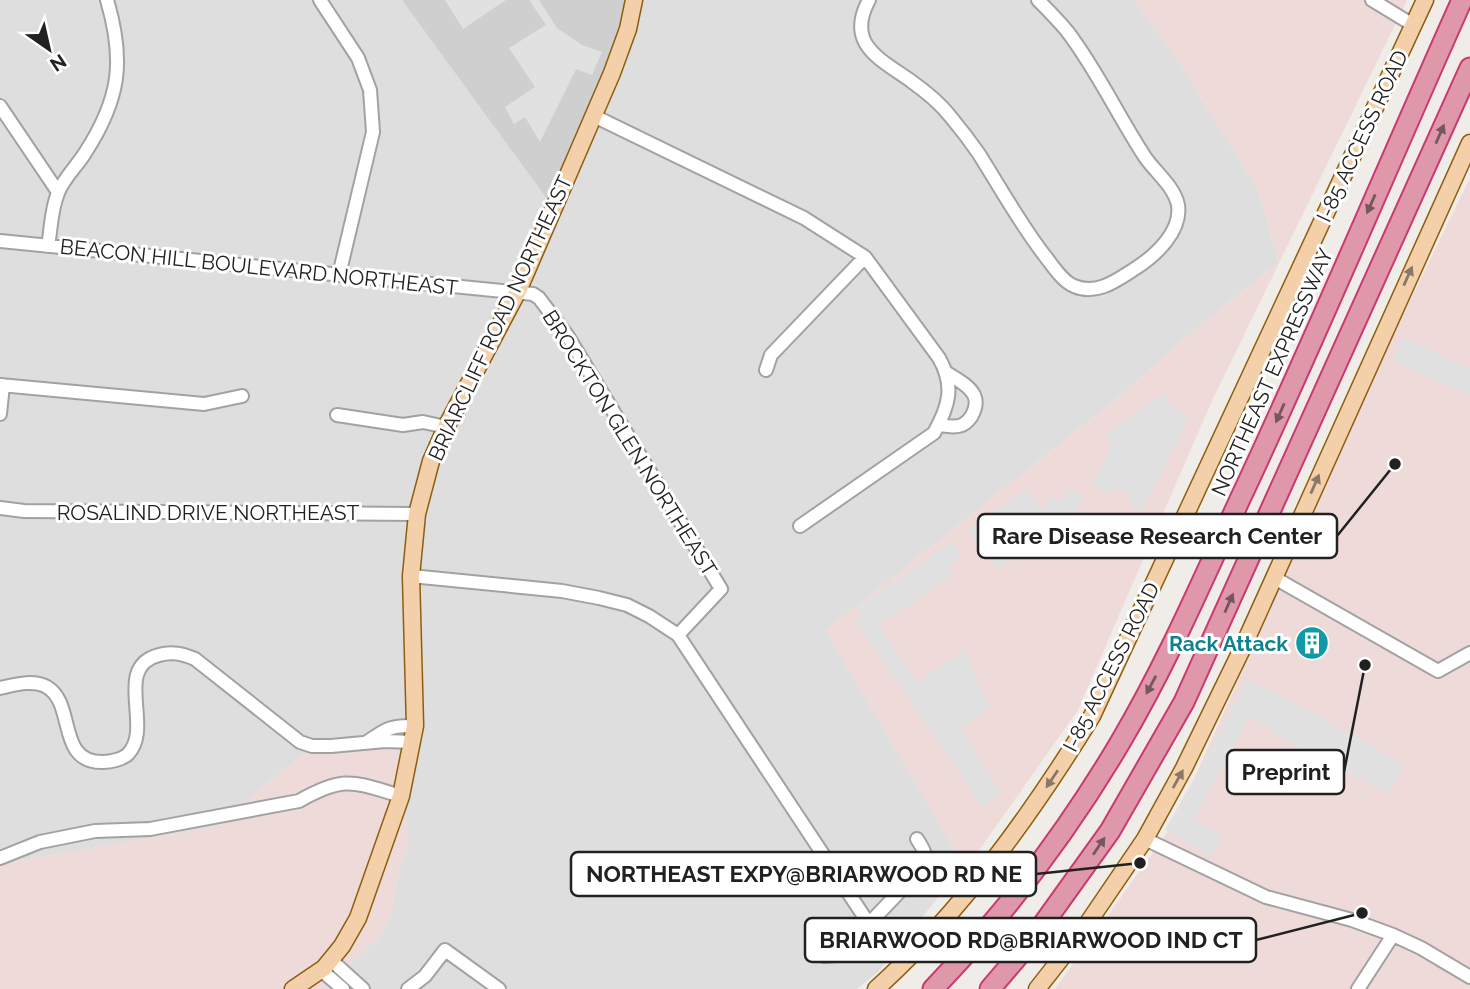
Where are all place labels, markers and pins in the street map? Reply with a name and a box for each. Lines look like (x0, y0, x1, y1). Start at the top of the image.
callout: Rare Disease Research Center (978, 514, 1337, 558)
building icon: Rack Attack (1293, 624, 1331, 662)
place label: Rack Attack (1169, 631, 1288, 656)
callout: Preprint (1227, 750, 1344, 794)
callout: NORTHEAST EXPY@BRIARWOOD RD NE (571, 852, 1036, 896)
callout: BRIARWOOD RD@BRIARWOOD IND CT (805, 918, 1256, 962)

